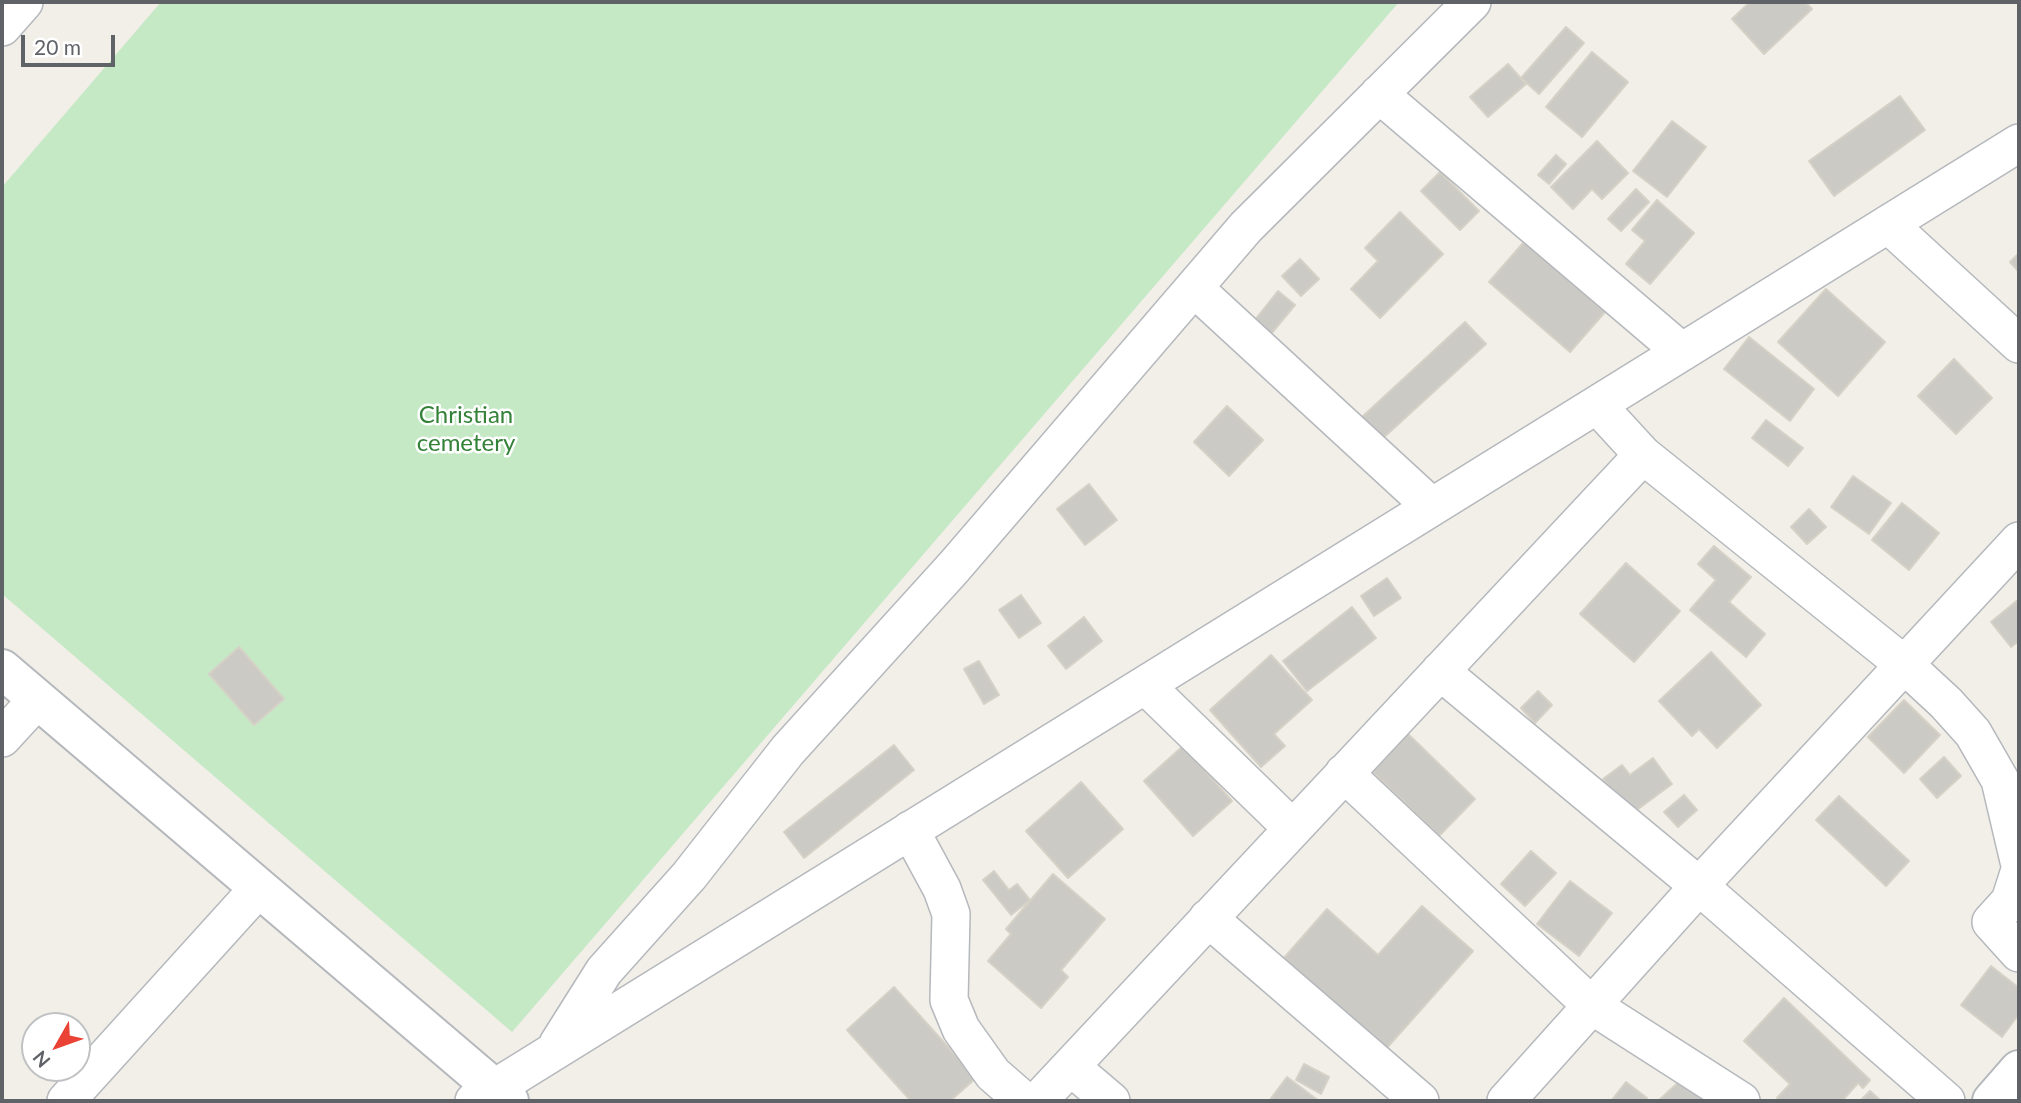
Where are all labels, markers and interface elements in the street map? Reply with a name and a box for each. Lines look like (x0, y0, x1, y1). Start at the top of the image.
scale bar (24, 21, 119, 65)
text: 20 m (34, 34, 81, 59)
park label: Christian cemetery (417, 401, 515, 457)
north arrow (21, 1012, 91, 1082)
text: N (28, 1047, 55, 1073)

